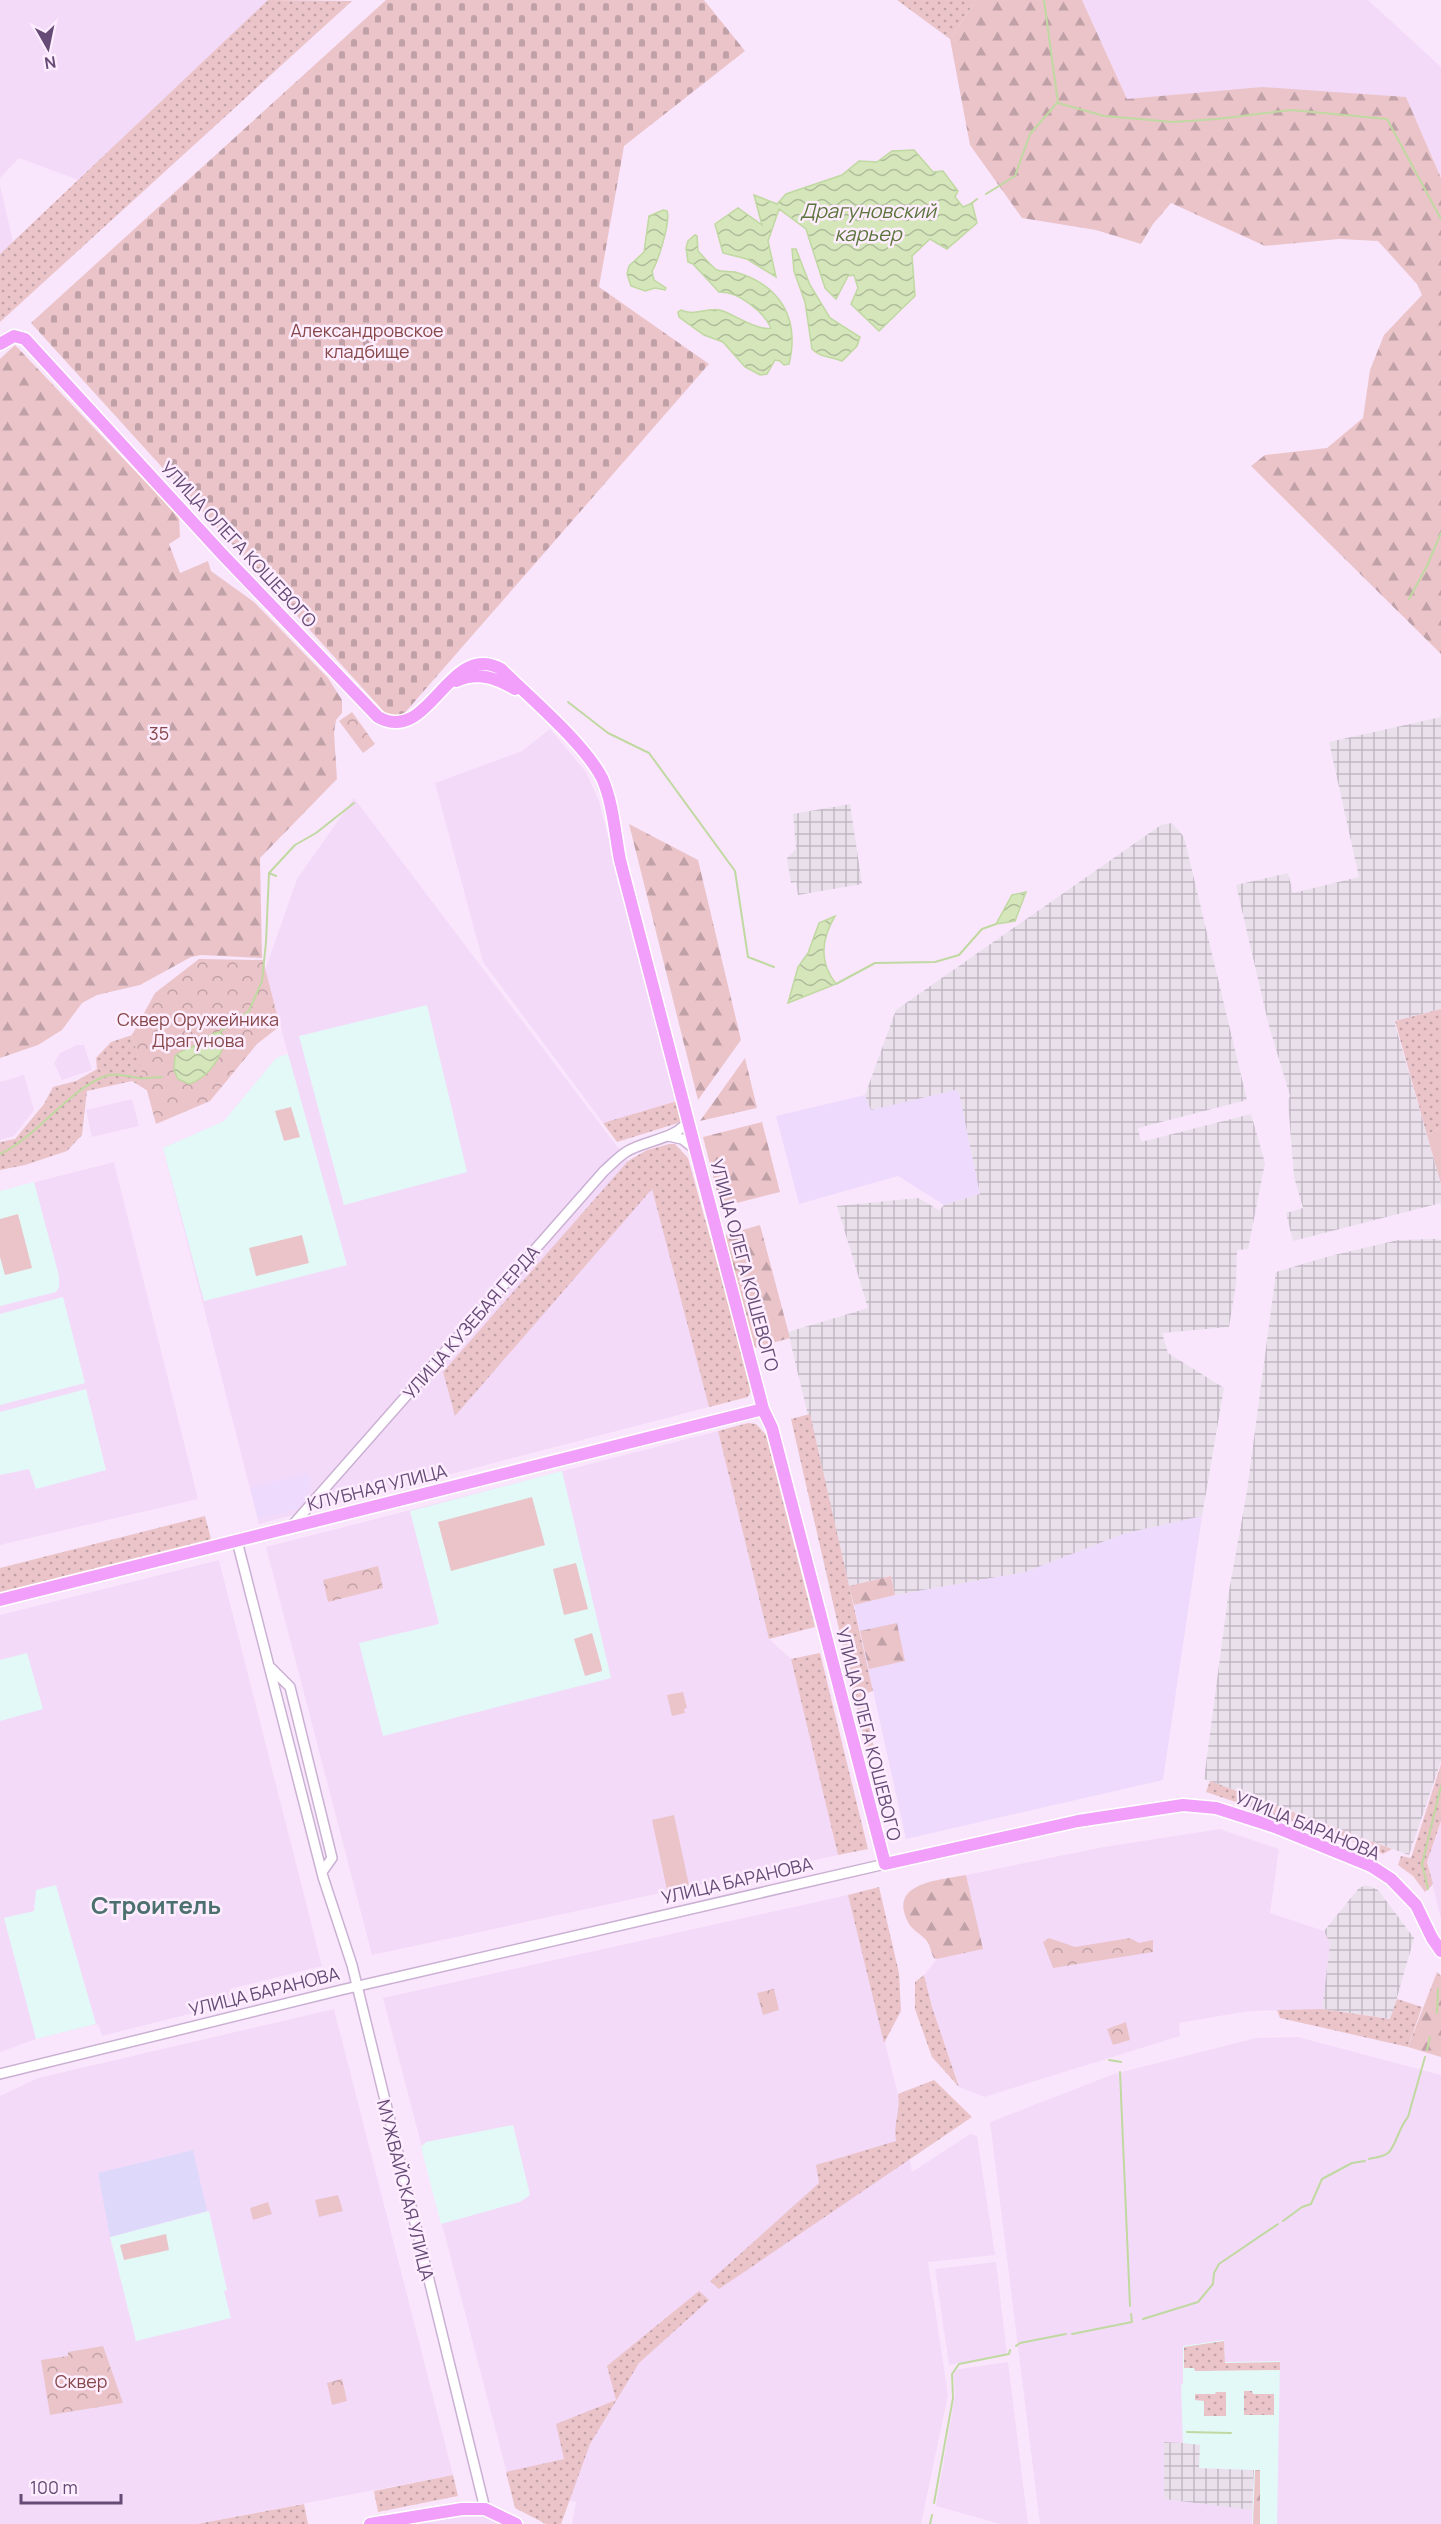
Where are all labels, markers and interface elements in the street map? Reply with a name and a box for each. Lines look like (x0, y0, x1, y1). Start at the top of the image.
north arrow (18, 18, 78, 78)
text: N (43, 51, 58, 75)
water label: Драгуновский карьер (800, 197, 937, 247)
park label: Александровское кладбище (290, 318, 444, 363)
street label: УЛИЦА ОЛЕГА КОШЕВОГО (156, 456, 322, 632)
park label: 35 (149, 721, 169, 745)
park label: Сквер Оружейника Драгунова (117, 1007, 279, 1052)
street label: УЛИЦА ОЛЕГА КОШЕВОГО (705, 1156, 785, 1374)
street label: УЛИЦА КУЗЕБАЯ ГЕРДА (397, 1239, 545, 1404)
street label: КЛУБНАЯ УЛИЦА (305, 1458, 450, 1516)
street label: УЛИЦА ОЛЕГА КОШЕВОГО (831, 1625, 907, 1843)
street label: УЛИЦА БАРАНОВА (1232, 1785, 1385, 1865)
street label: УЛИЦА БАРАНОВА (659, 1851, 815, 1909)
district label: Строитель (91, 1888, 221, 1921)
street label: УЛИЦА БАРАНОВА (186, 1961, 342, 2021)
street label: МУЖВАЙСКАЯ УЛИЦА (372, 2097, 440, 2284)
park label: Сквер (55, 2369, 107, 2393)
scale bar (21, 2467, 122, 2505)
text: 100 m (30, 2475, 78, 2499)

